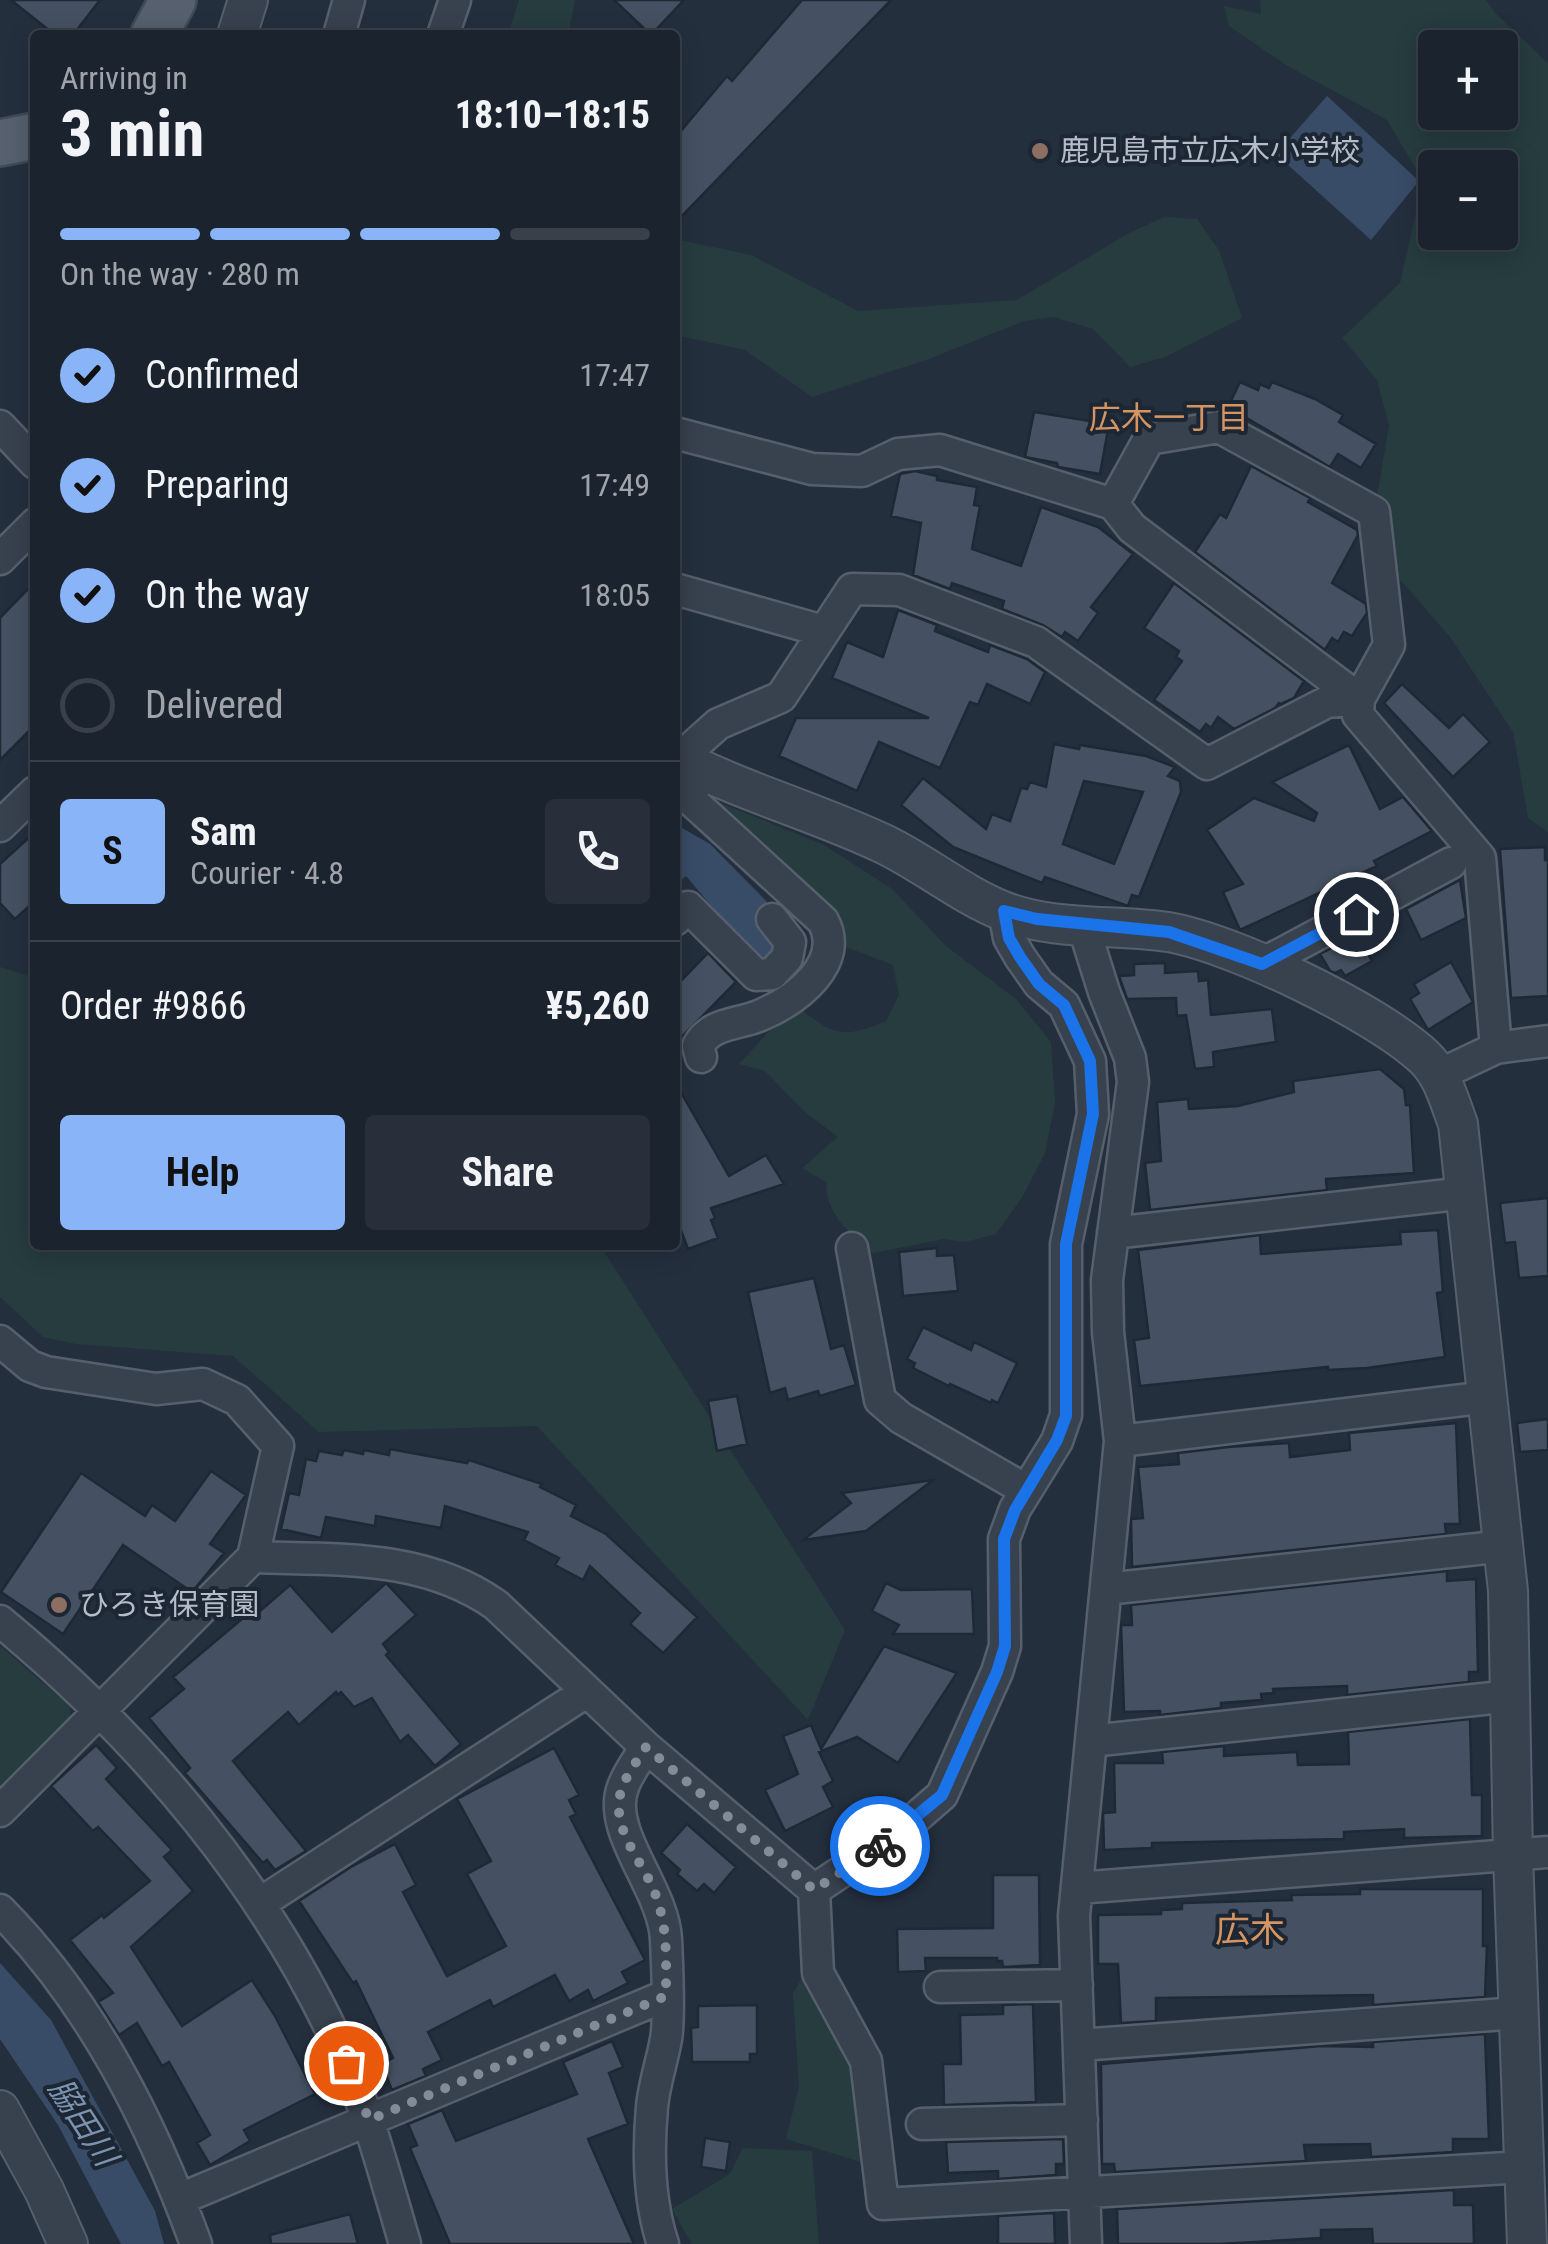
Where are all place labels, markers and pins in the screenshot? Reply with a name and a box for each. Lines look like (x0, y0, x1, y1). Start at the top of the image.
place label: 鹿児島市立広木小学校 (1060, 133, 1360, 168)
marker: 鹿児島市立広木小学校 (1029, 140, 1051, 162)
pin (1314, 872, 1399, 957)
place label: ひろき保育園 (79, 1587, 259, 1622)
marker: ひろき保育園 (48, 1594, 70, 1616)
pin (304, 2021, 389, 2106)

